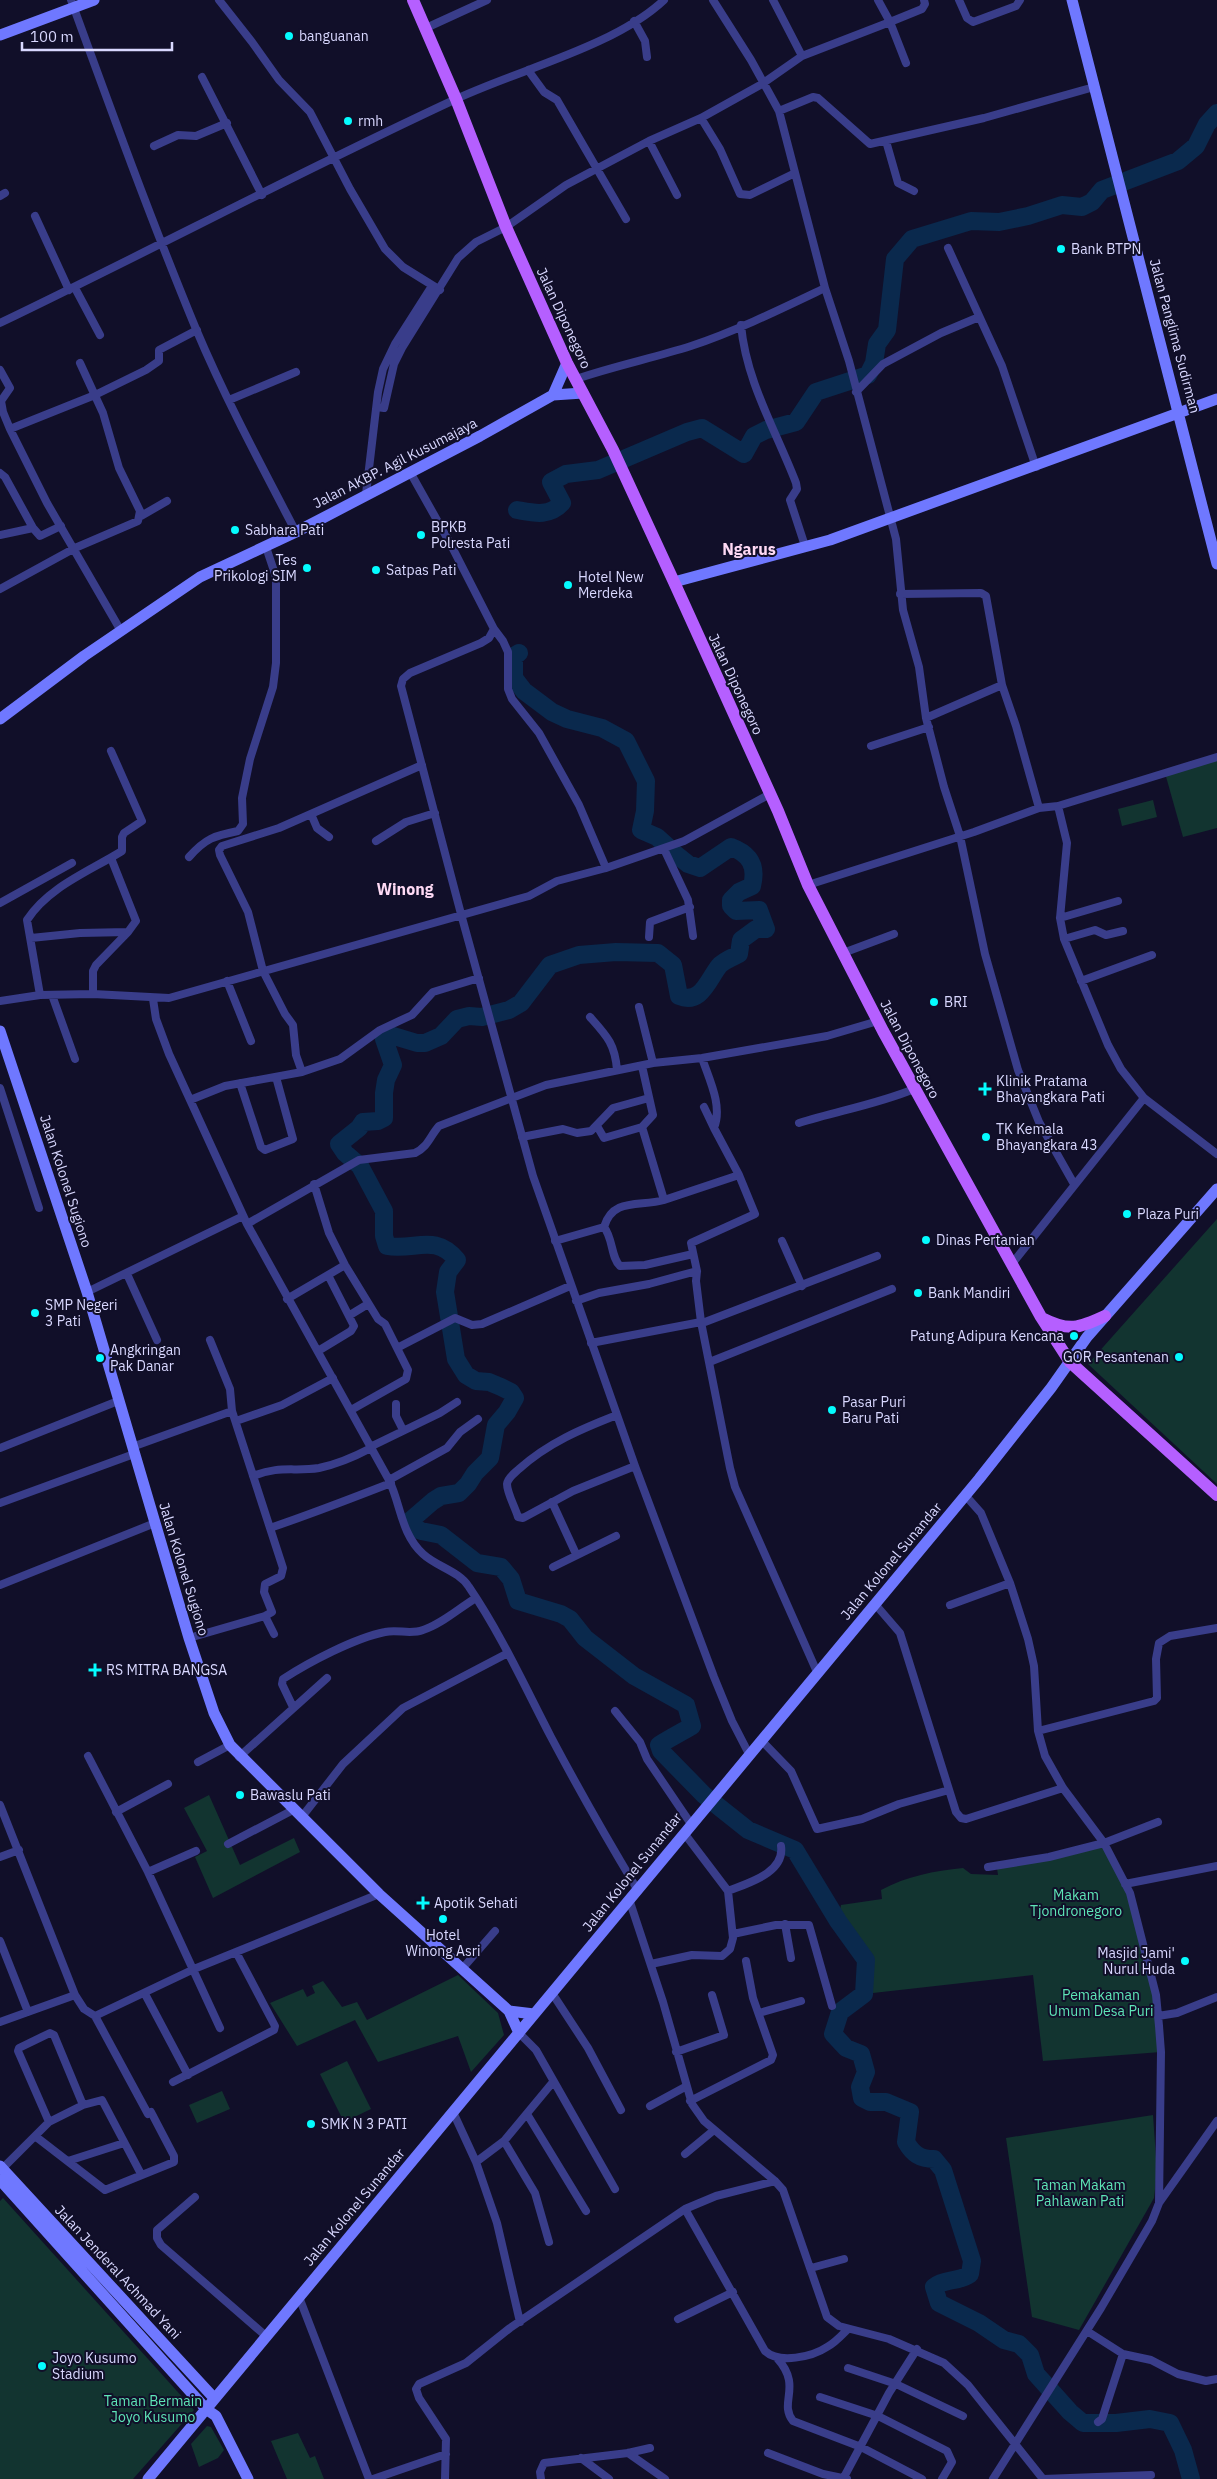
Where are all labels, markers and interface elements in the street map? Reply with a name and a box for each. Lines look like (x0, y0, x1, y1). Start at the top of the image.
scale bar (22, 20, 172, 52)
text: 100 m (30, 27, 74, 46)
place label: banguanan (299, 27, 369, 45)
marker: banguanan (283, 30, 295, 42)
place label: rmh (358, 112, 383, 130)
marker: rmh (342, 115, 354, 127)
place label: Bank BTPN (1071, 240, 1141, 258)
marker: Bank BTPN (1055, 243, 1067, 255)
street label: Jalan Panglima Sudirman (1146, 257, 1204, 415)
street label: Jalan Diponegoro (533, 264, 595, 372)
street label: Jalan AKBP. Agil Kusumajaya (310, 414, 480, 512)
place label: BPKB Polresta Pati (431, 518, 510, 552)
place label: Sabhara Pati (245, 521, 324, 539)
marker: Sabhara Pati (229, 524, 241, 536)
marker: BPKB Polresta Pati (415, 529, 427, 541)
district label: Ngarus (722, 539, 776, 559)
place label: Tes Prikologi SIM (214, 551, 297, 585)
place label: Satpas Pati (386, 561, 456, 579)
marker: Tes Prikologi SIM (301, 562, 313, 574)
marker: Satpas Pati (370, 564, 382, 576)
place label: Hotel New Merdeka (578, 568, 644, 602)
marker: Hotel New Merdeka (562, 579, 574, 591)
street label: Jalan Diponegoro (705, 630, 767, 738)
district label: Winong (376, 879, 434, 899)
place label: BRI (944, 993, 968, 1011)
street label: Jalan Diponegoro (876, 996, 944, 1102)
marker: BRI (928, 996, 940, 1008)
place label: Klinik Pratama Bhayangkara Pati (996, 1072, 1105, 1106)
marker: Klinik Pratama Bhayangkara Pati (978, 1082, 992, 1096)
street label: Jalan Kolonel Sugiono (36, 1112, 96, 1250)
place label: TK Kemala Bhayangkara 43 (996, 1120, 1098, 1154)
marker: TK Kemala Bhayangkara 43 (980, 1131, 992, 1143)
place label: Plaza Puri (1137, 1205, 1199, 1223)
marker: Plaza Puri (1121, 1208, 1133, 1220)
place label: Dinas Pertanian (936, 1231, 1035, 1249)
marker: Dinas Pertanian (920, 1234, 932, 1246)
place label: Bank Mandiri (928, 1284, 1010, 1302)
marker: Bank Mandiri (912, 1287, 924, 1299)
place label: SMP Negeri 3 Pati (45, 1296, 118, 1330)
marker: SMP Negeri 3 Pati (29, 1307, 41, 1319)
place label: Patung Adipura Kencana (910, 1327, 1065, 1345)
marker: Patung Adipura Kencana (1068, 1330, 1080, 1342)
place label: Angkringan Pak Danar (110, 1341, 181, 1375)
place label: GOR Pesantenan (1063, 1348, 1169, 1366)
marker: GOR Pesantenan (1173, 1351, 1185, 1363)
marker: Angkringan Pak Danar (94, 1352, 106, 1364)
place label: Pasar Puri Baru Pati (842, 1393, 906, 1427)
marker: Pasar Puri Baru Pati (826, 1404, 838, 1416)
street label: Jalan Kolonel Sunandar (836, 1498, 946, 1624)
street label: Jalan Kolonel Sugiono (155, 1500, 213, 1638)
place label: RS MITRA BANGSA (106, 1661, 227, 1679)
marker: RS MITRA BANGSA (88, 1663, 102, 1677)
place label: Bawaslu Pati (250, 1786, 331, 1804)
marker: Bawaslu Pati (234, 1789, 246, 1801)
street label: Jalan Kolonel Sunandar (578, 1809, 686, 1935)
park label: Makam Tjondronegoro (1030, 1886, 1122, 1920)
place label: Apotik Sehati (434, 1894, 518, 1912)
marker: Apotik Sehati (416, 1896, 430, 1910)
marker: Hotel Winong Asri (437, 1913, 449, 1925)
place label: Hotel Winong Asri (406, 1926, 480, 1960)
place label: Masjid Jami' Nurul Huda (1097, 1944, 1176, 1978)
marker: Masjid Jami' Nurul Huda (1179, 1955, 1191, 1967)
park label: Pemakaman Umum Desa Puri (1049, 1986, 1153, 2020)
place label: SMK N 3 PATI (321, 2115, 407, 2133)
marker: SMK N 3 PATI (305, 2118, 317, 2130)
street label: Jalan Kolonel Sunandar (299, 2144, 409, 2270)
park label: Taman Makam Pahlawan Pati (1034, 2176, 1126, 2210)
street label: Jalan Jenderal Achmad Yani (51, 2201, 185, 2343)
place label: Joyo Kusumo Stadium (52, 2349, 137, 2383)
marker: Joyo Kusumo Stadium (36, 2360, 48, 2372)
park label: Taman Bermain Joyo Kusumo (104, 2392, 202, 2426)

